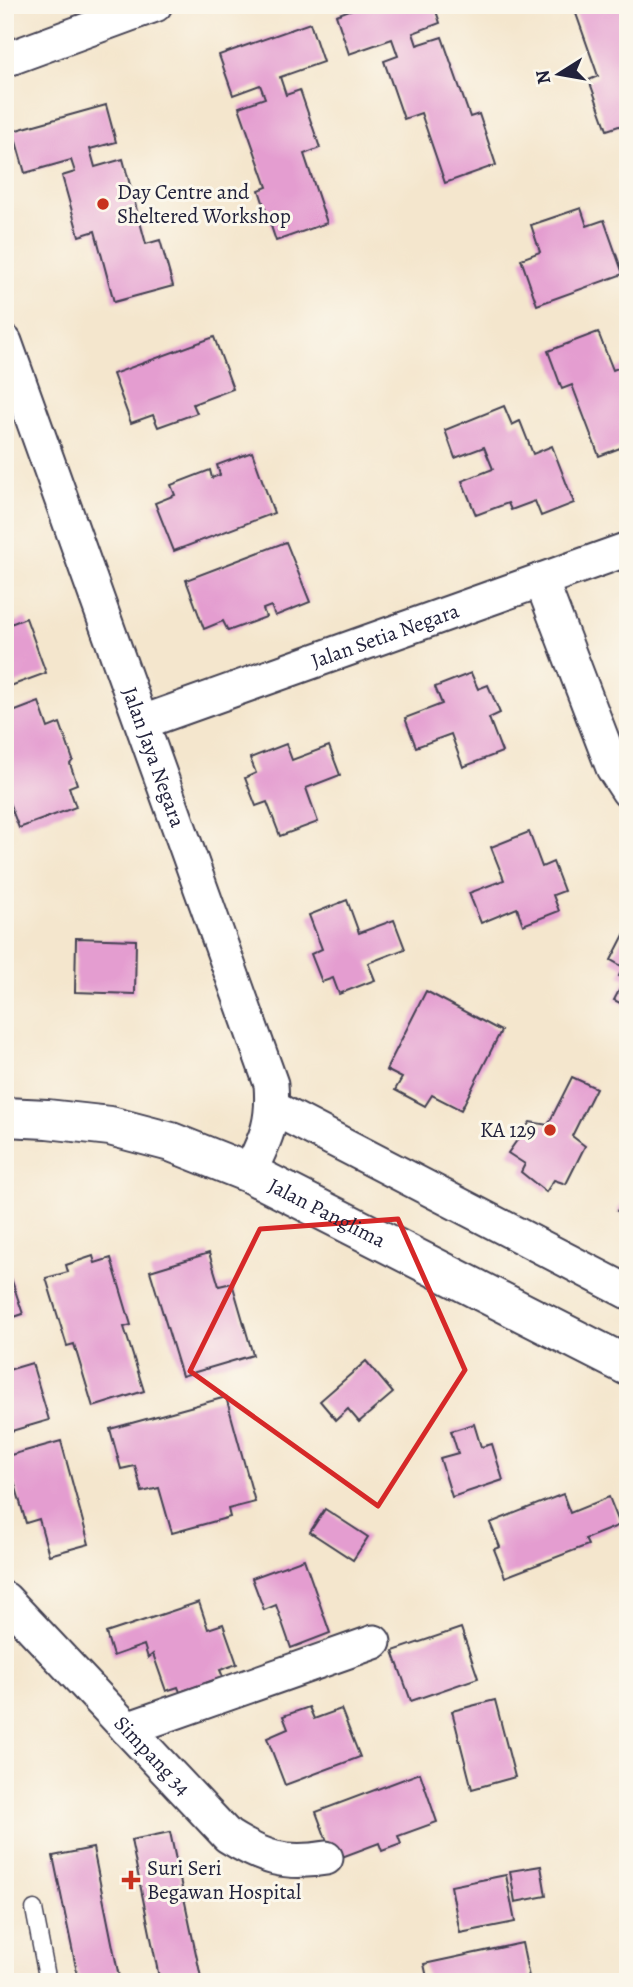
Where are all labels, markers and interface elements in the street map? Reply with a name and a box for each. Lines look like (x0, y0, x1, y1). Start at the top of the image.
north arrow (524, 38, 594, 108)
text: N (529, 68, 557, 86)
place label: Day Centre and Sheltered Workshop (117, 178, 291, 230)
marker: Day Centre and Sheltered Workshop (95, 196, 111, 212)
street label: Jalan Setia Negara (307, 596, 463, 675)
street label: Jalan Jaya Negara (116, 683, 192, 831)
place label: KA 129 (480, 1116, 536, 1144)
marker: KA 129 (542, 1122, 558, 1138)
street label: Jalan Panglima (264, 1171, 391, 1254)
street label: Simpang 34 (108, 1710, 197, 1801)
place label: Suri Seri Begawan Hospital (147, 1854, 301, 1906)
marker: Suri Seri Begawan Hospital (121, 1870, 141, 1890)

